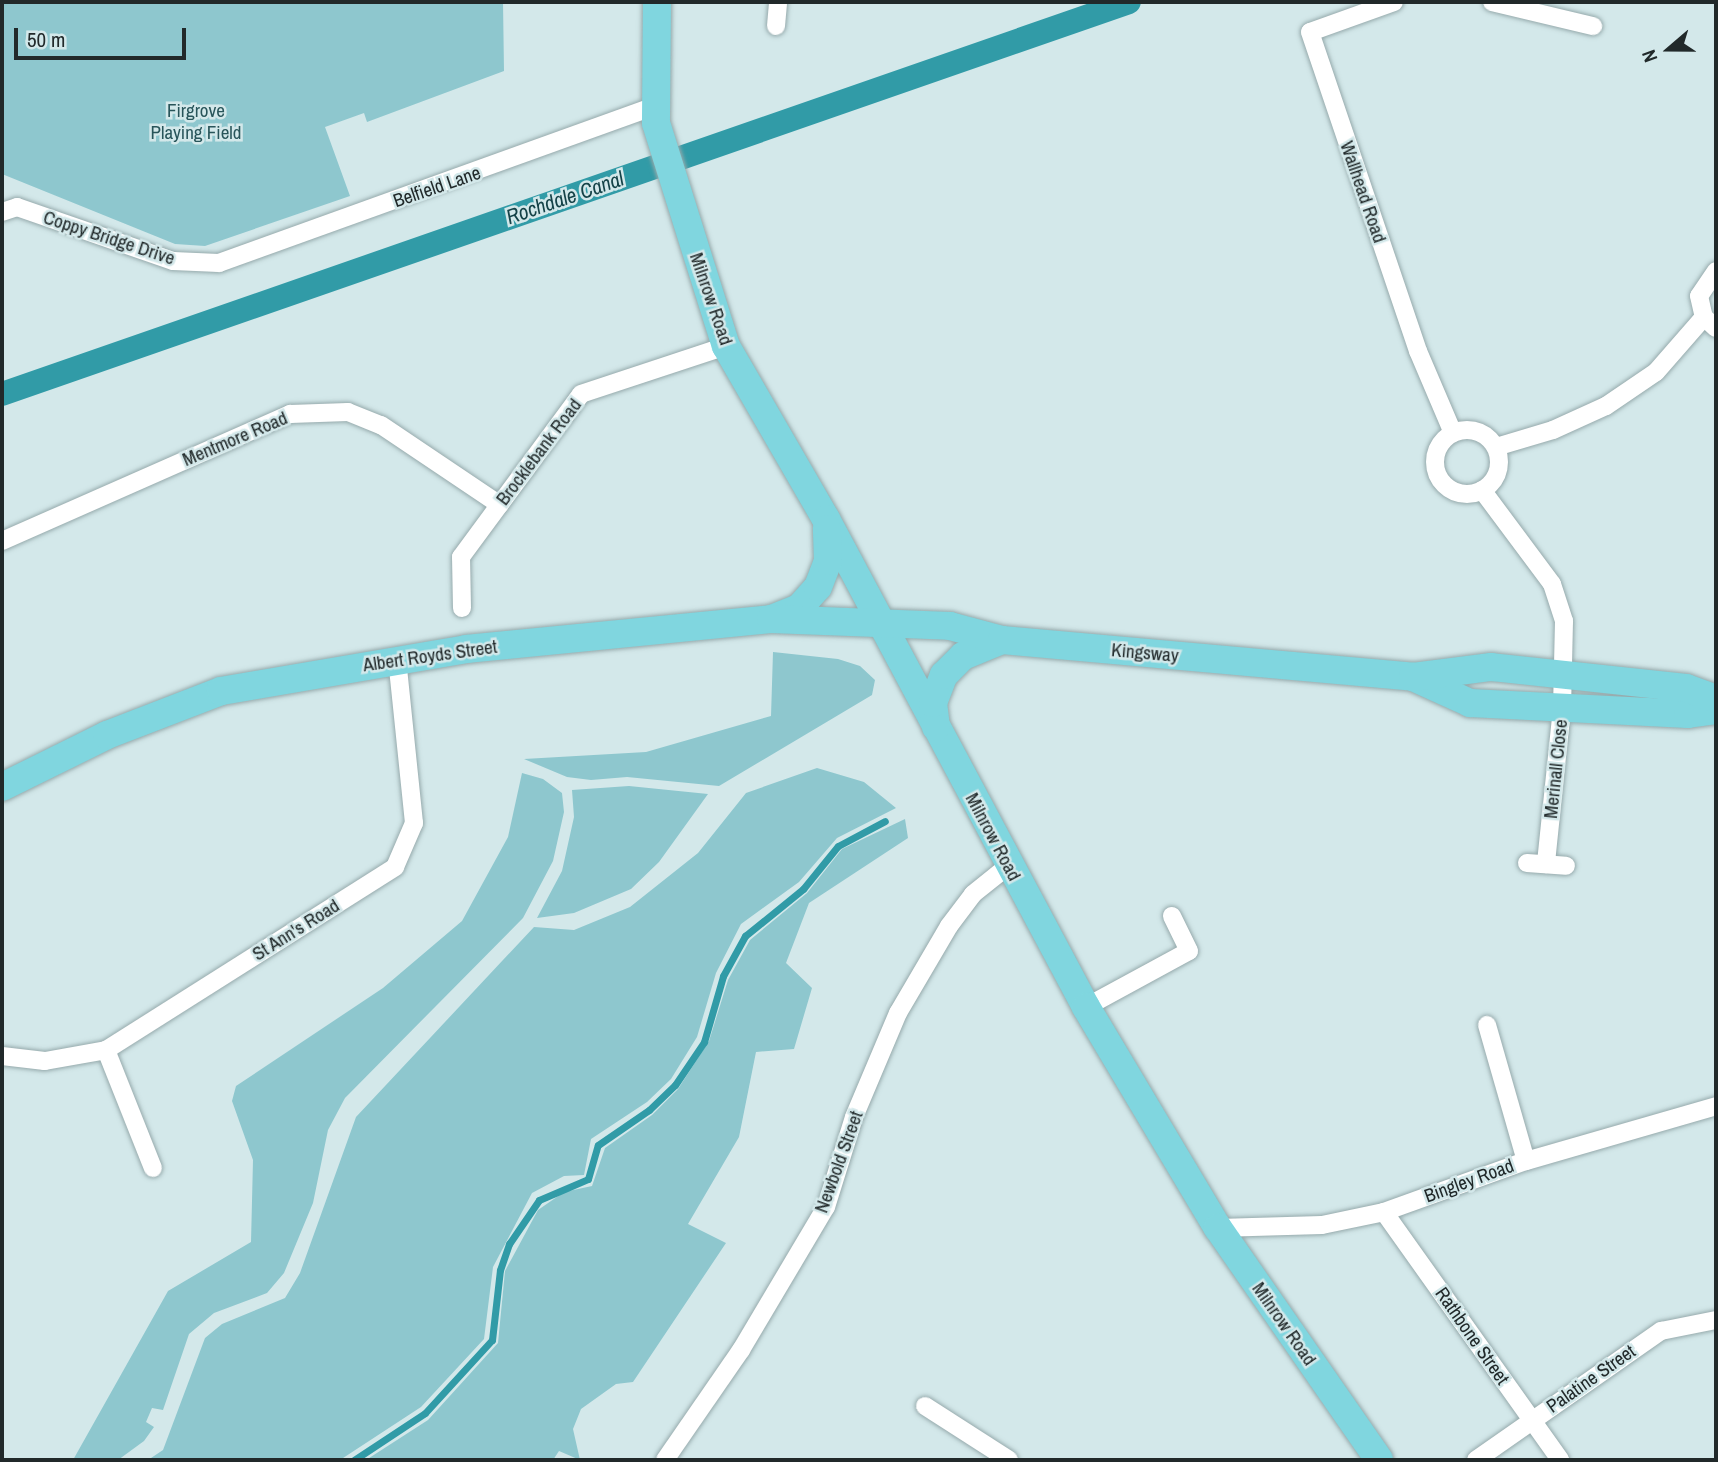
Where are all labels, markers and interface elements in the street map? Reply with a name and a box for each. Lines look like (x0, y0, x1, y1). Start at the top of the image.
scale bar (18, 14, 189, 58)
north arrow (1634, 14, 1704, 84)
text: 50 m (27, 25, 65, 54)
text: N (1635, 46, 1663, 66)
park label: Firgrove Playing Field (151, 100, 241, 144)
street label: Wallhead Road (1335, 138, 1391, 246)
street label: Belfield Lane (390, 161, 484, 213)
water label: Rochdale Canal (503, 166, 627, 230)
street label: Coppy Bridge Drive (40, 206, 178, 270)
street label: Milnrow Road (685, 250, 737, 348)
street label: Brocklebank Road (492, 394, 586, 510)
street label: Mentmore Road (179, 407, 291, 471)
street label: Albert Royds Street (362, 635, 498, 677)
street label: Kingsway (1110, 639, 1180, 667)
street label: Merinall Close (1539, 718, 1573, 820)
street label: Milnrow Road (960, 789, 1026, 885)
street label: St Ann's Road (248, 894, 344, 966)
street label: Newbold Street (810, 1108, 868, 1216)
street label: Bingley Road (1421, 1154, 1517, 1208)
street label: Milnrow Road (1247, 1278, 1321, 1370)
street label: Rathbone Street (1430, 1283, 1514, 1389)
street label: Palatine Street (1542, 1340, 1640, 1418)

